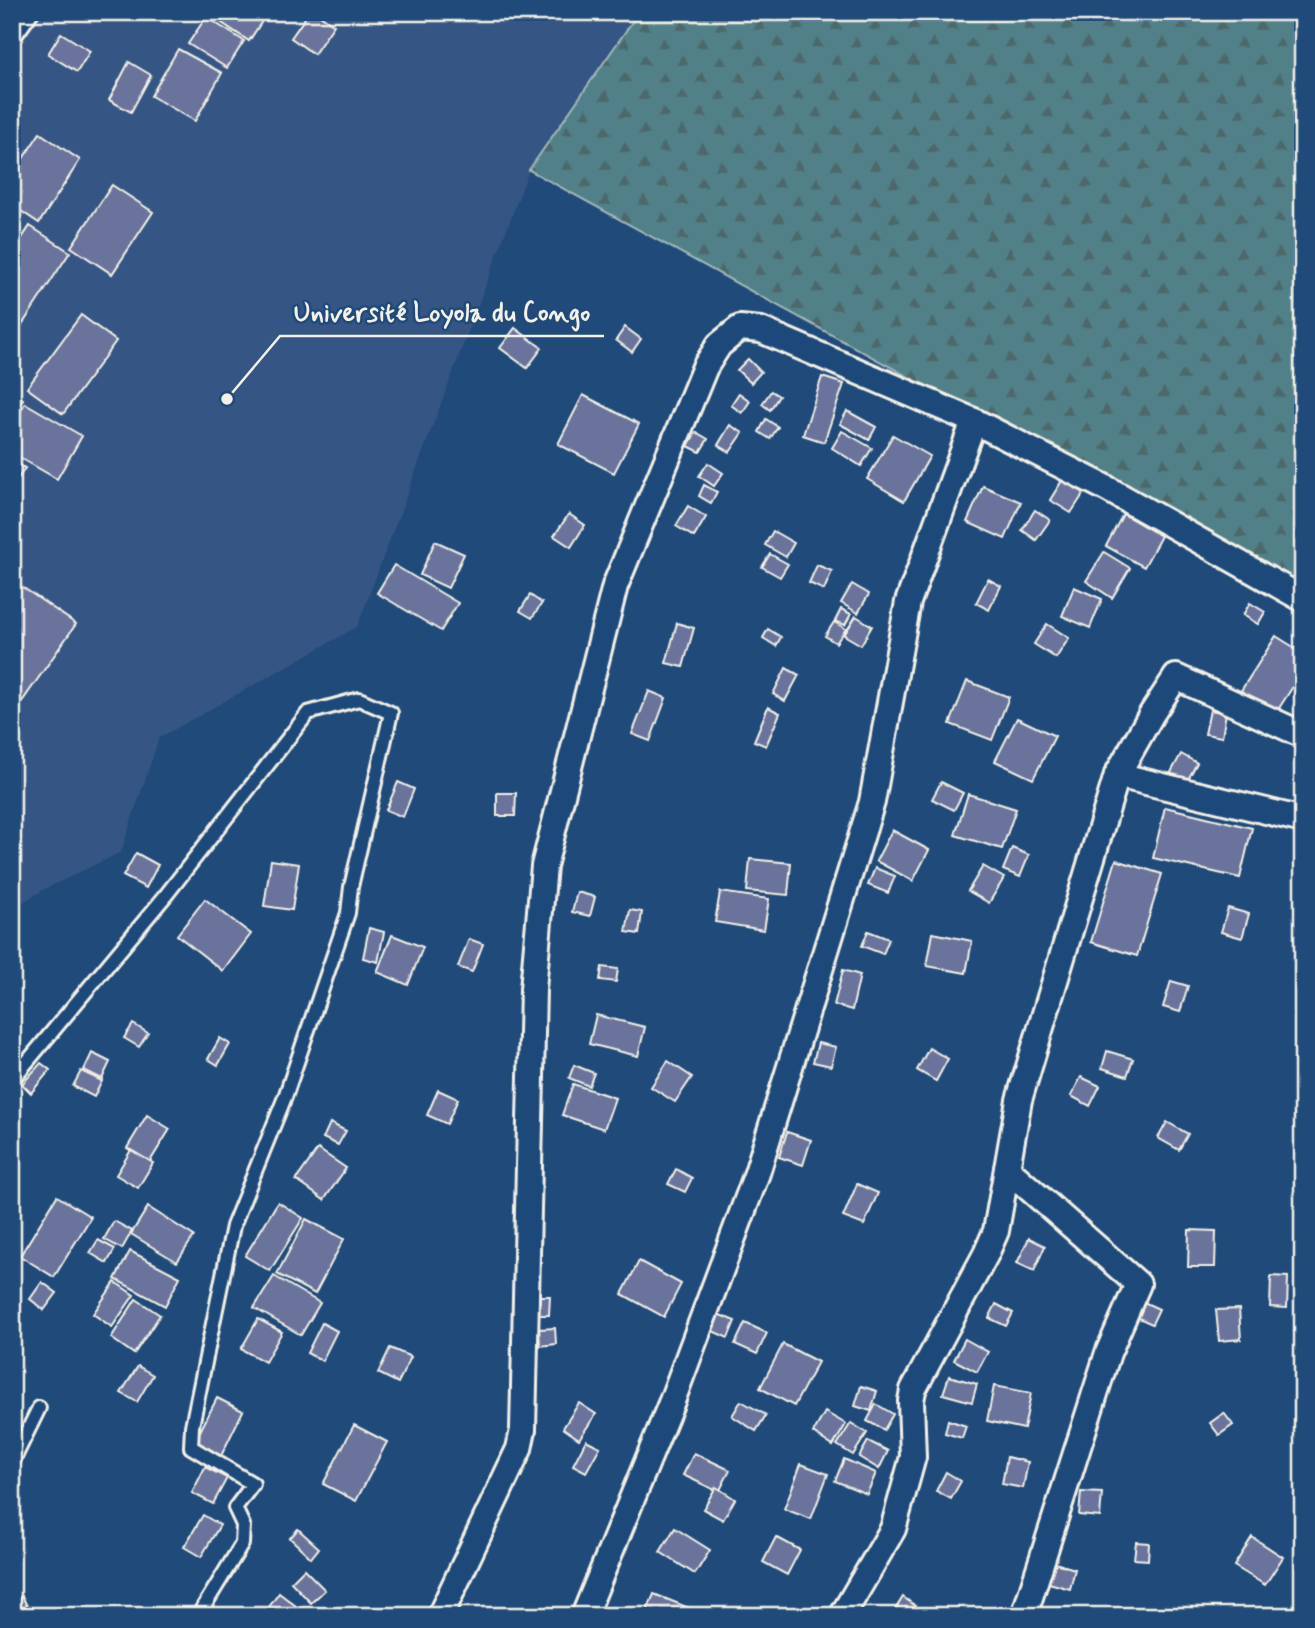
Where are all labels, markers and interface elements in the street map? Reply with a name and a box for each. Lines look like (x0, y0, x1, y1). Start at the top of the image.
callout: Université Loyola du Congo (280, 289, 604, 336)
text: Université Loyola du Congo (294, 297, 590, 332)

